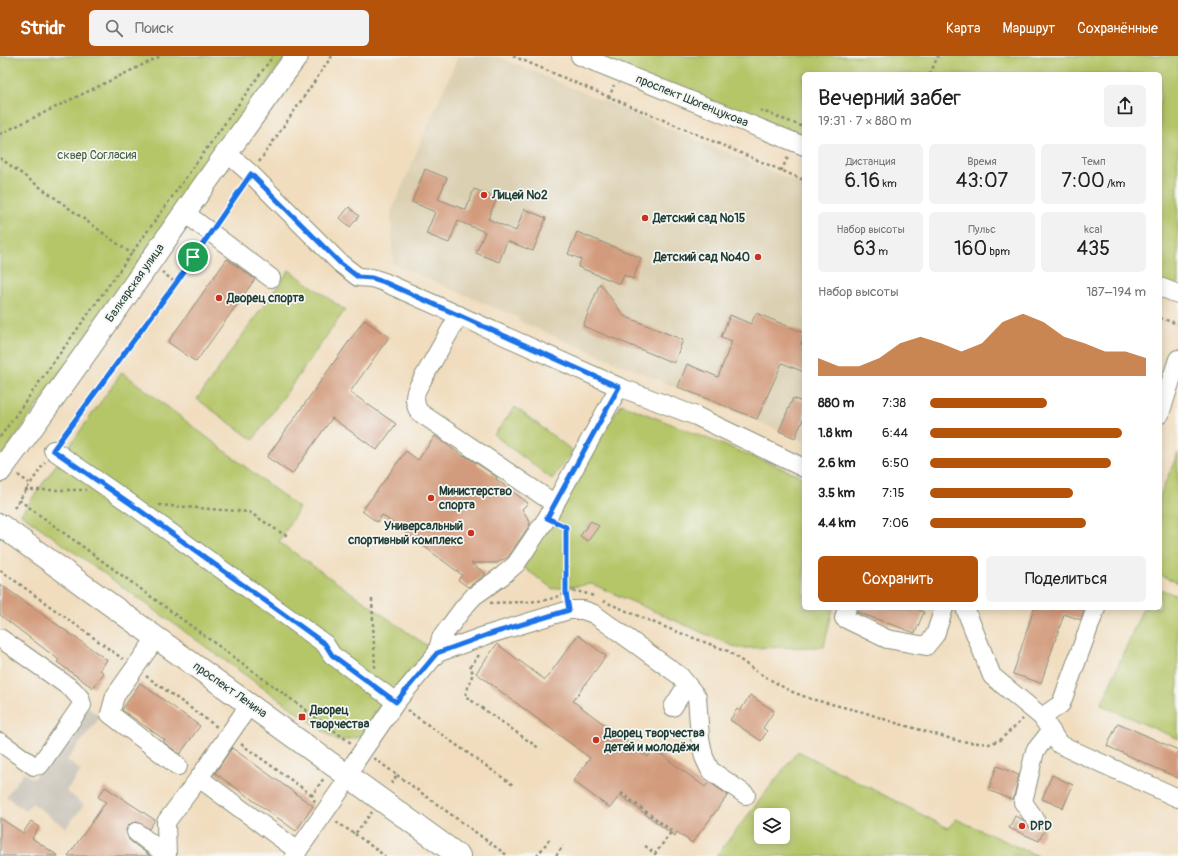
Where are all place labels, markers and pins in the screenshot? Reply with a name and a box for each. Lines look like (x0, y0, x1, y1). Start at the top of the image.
place label: Лицей №2 (491, 188, 548, 203)
marker: Лицей №2 (479, 190, 489, 200)
place label: Детский сад №15 (652, 211, 746, 226)
marker: Детский сад №15 (640, 213, 650, 223)
pin (176, 240, 210, 274)
place label: Детский сад №40 (653, 250, 750, 265)
marker: Детский сад №40 (753, 252, 763, 262)
place label: Дворец спорта (226, 291, 305, 306)
marker: Дворец спорта (214, 293, 224, 303)
place label: Министерство спорта (438, 484, 513, 513)
marker: Министерство спорта (426, 493, 436, 503)
place label: Универсальный спортивный комплекс (347, 519, 463, 548)
marker: Универсальный спортивный комплекс (466, 528, 476, 538)
place label: Дворец творчества (309, 703, 370, 732)
marker: Дворец творчества (297, 712, 307, 722)
place label: Дворец творчества детей и молодёжи (603, 726, 705, 755)
marker: Дворец творчества детей и молодёжи (591, 735, 601, 745)
place label: DPD (1030, 819, 1052, 834)
marker: DPD (1017, 821, 1027, 831)

